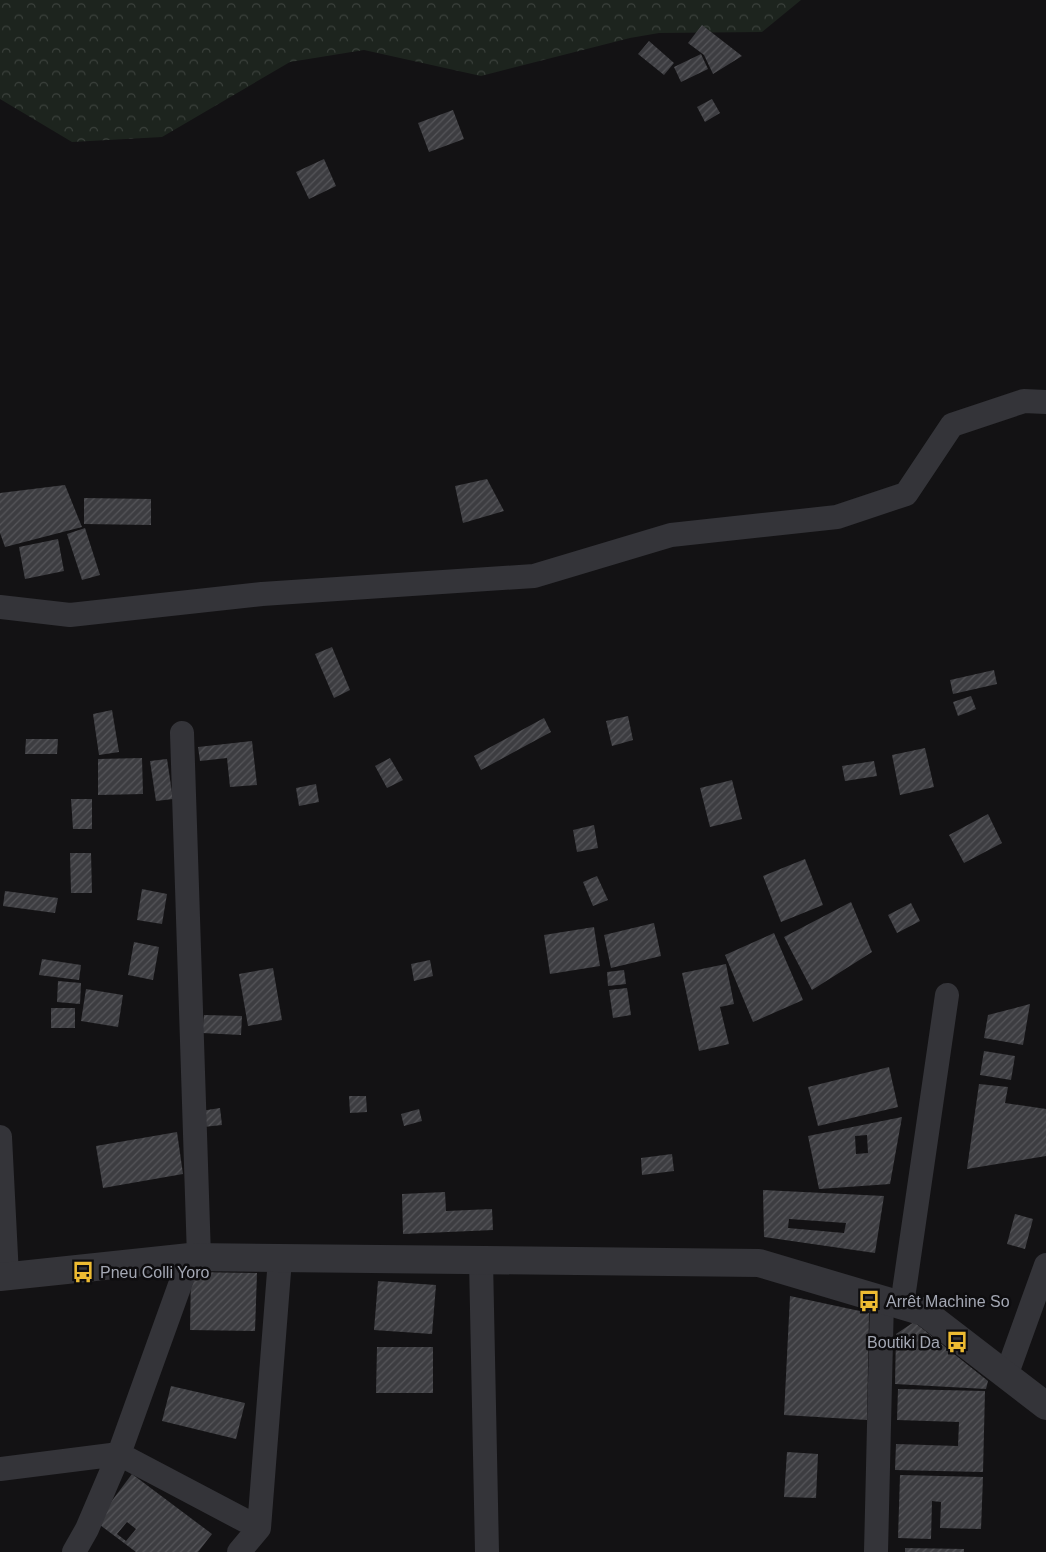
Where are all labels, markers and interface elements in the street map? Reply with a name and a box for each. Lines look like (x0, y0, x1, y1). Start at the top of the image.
bus stop icon: Pneu Colli Yoro (70, 1259, 96, 1285)
place label: Pneu Colli Yoro (100, 1264, 210, 1281)
bus stop icon: Arrêt Machine So (856, 1288, 882, 1314)
place label: Arrêt Machine So (886, 1293, 1010, 1310)
bus stop icon: Boutiki Da (944, 1329, 970, 1355)
place label: Boutiki Da (867, 1334, 940, 1351)

